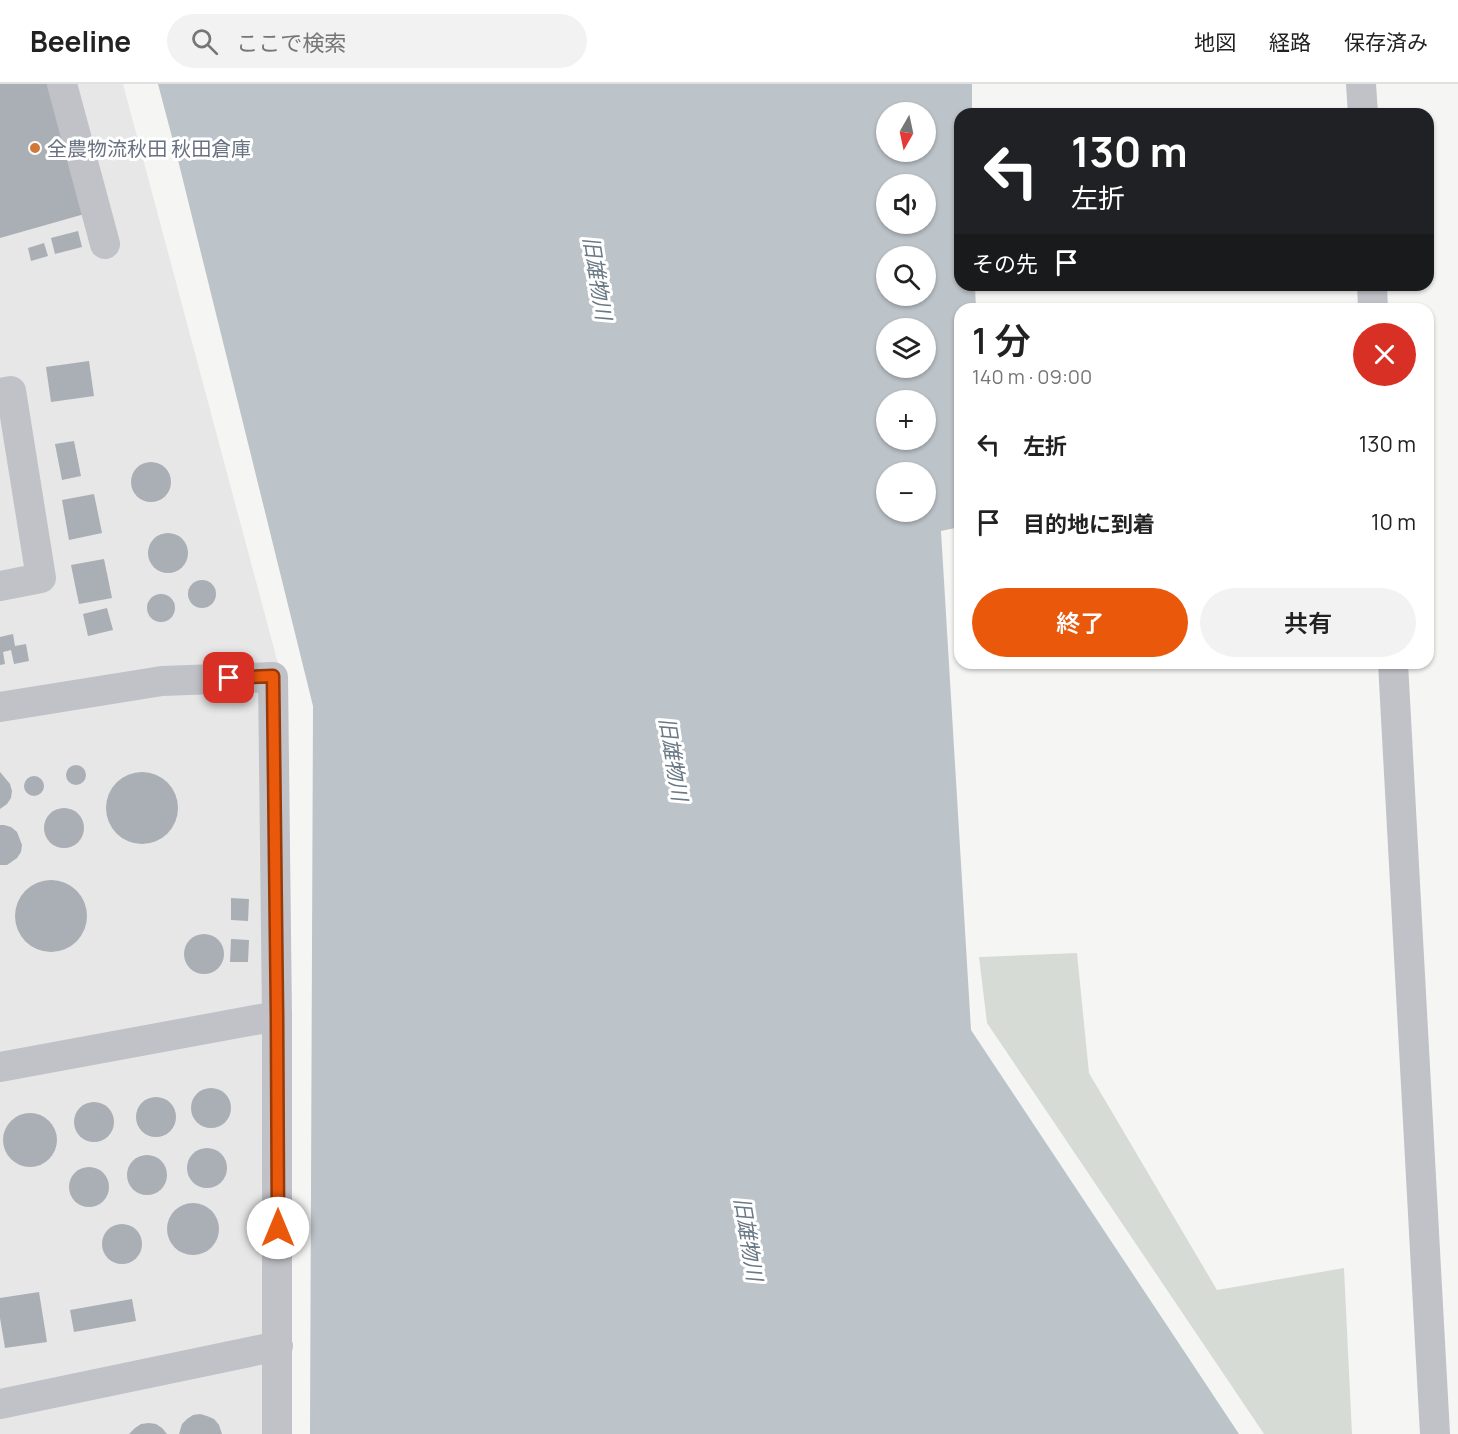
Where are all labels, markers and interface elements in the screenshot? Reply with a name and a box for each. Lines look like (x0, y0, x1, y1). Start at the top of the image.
search box (167, 14, 587, 68)
text: Beeline (30, 22, 131, 60)
icon: search (188, 25, 221, 58)
text: ここで検索 (236, 28, 346, 58)
text: 地図 (1194, 28, 1236, 56)
text: 経路 (1269, 28, 1311, 56)
text: 保存済み (1344, 28, 1428, 56)
north arrow (876, 102, 936, 162)
map controls (876, 102, 936, 522)
text: 130 m (1071, 122, 1188, 180)
icon: left (972, 132, 1050, 210)
place label: 全農物流秋田 秋田倉庫 (47, 135, 251, 162)
marker: 全農物流秋田 秋田倉庫 (28, 141, 42, 155)
button: sound (876, 174, 936, 234)
text: 左折 (1071, 179, 1125, 216)
water label: 旧雄物川 (578, 234, 619, 324)
button: search (876, 246, 936, 306)
icon: arrive (1050, 246, 1083, 279)
text: その先 (972, 249, 1038, 279)
text: 1 分 (972, 316, 1030, 365)
button: layers (876, 318, 936, 378)
button: close (1353, 323, 1416, 386)
text: 140 m · 09:00 (972, 363, 1092, 390)
button: + (876, 390, 936, 450)
icon: left (972, 428, 1005, 461)
text: 130 m (1359, 429, 1416, 459)
text: 左折 (1023, 431, 1067, 461)
button: − (876, 462, 936, 522)
icon: arrive (972, 506, 1005, 539)
text: 10 m (1371, 507, 1416, 537)
text: 目的地に到着 (1023, 509, 1155, 539)
button: 終了 (972, 588, 1188, 657)
button: 共有 (1200, 588, 1416, 657)
pin (203, 652, 254, 703)
icon: arrive (212, 661, 245, 694)
water label: 旧雄物川 (654, 715, 695, 805)
water label: 旧雄物川 (729, 1195, 770, 1285)
position arrow (246, 1196, 310, 1260)

